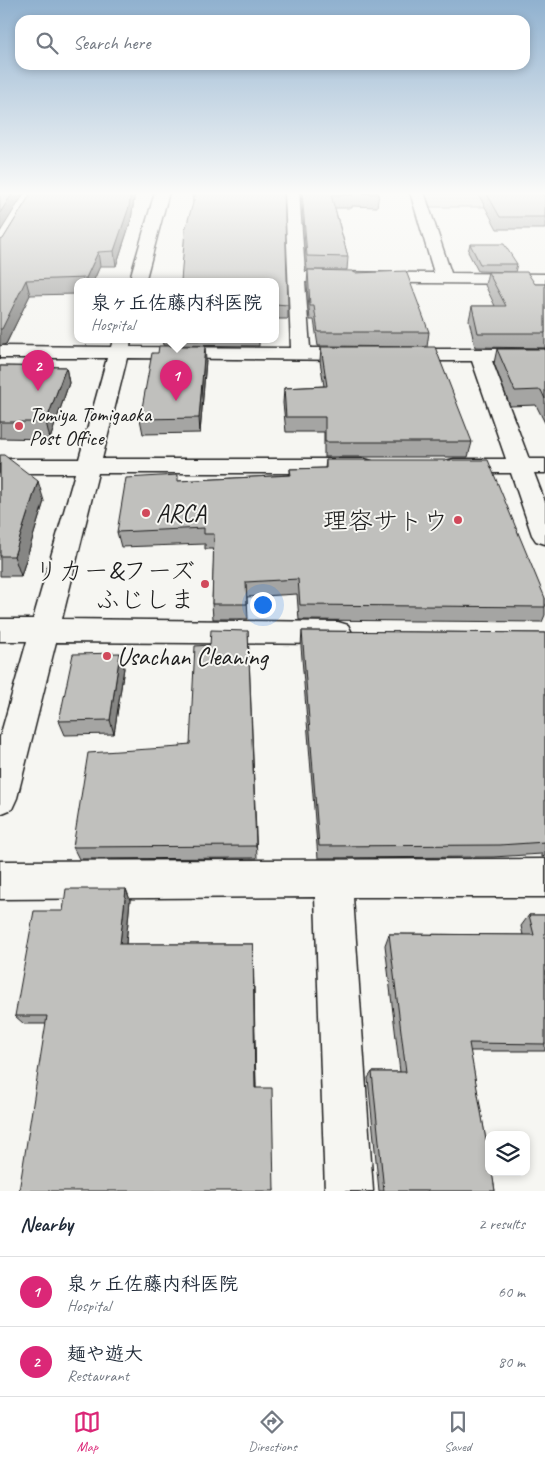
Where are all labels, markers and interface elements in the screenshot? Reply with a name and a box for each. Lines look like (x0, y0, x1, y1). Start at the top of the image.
search box (15, 15, 530, 70)
icon: search (33, 29, 61, 57)
text: Search here (73, 31, 150, 55)
popup (74, 278, 279, 343)
text: 泉ヶ丘佐藤内科医院 (91, 291, 262, 315)
text: Hospital (91, 315, 135, 335)
pin: 2 (22, 350, 54, 391)
pin: 1 (160, 360, 192, 401)
place label: Tomiya Tomigaoka Post Office (29, 401, 153, 451)
marker: Tomiya Tomigaoka Post Office (13, 420, 25, 432)
place label: ARCA (156, 498, 207, 530)
place label: 理容サトウ (323, 505, 448, 537)
marker: ARCA (140, 507, 152, 519)
marker: 理容サトウ (452, 514, 464, 526)
place label: リカー&フーズ ふじしま (33, 555, 195, 616)
marker: リカー&フーズ ふじしま (199, 578, 211, 590)
your location (250, 592, 276, 618)
place label: Usachan Cleaning (117, 641, 269, 673)
marker: Usachan Cleaning (101, 650, 113, 662)
map controls (485, 1131, 530, 1176)
button: layers (485, 1131, 530, 1176)
text: Nearby (20, 1211, 73, 1237)
text: 2 results (478, 1214, 525, 1234)
text: 泉ヶ丘佐藤内科医院 (67, 1272, 238, 1296)
text: 1 (32, 1282, 40, 1302)
text: 60 m (498, 1282, 525, 1302)
text: Hospital (67, 1296, 111, 1316)
text: 麺や遊大 (67, 1342, 143, 1366)
text: 2 (32, 1352, 40, 1372)
text: 80 m (498, 1352, 525, 1372)
text: Restaurant (67, 1366, 129, 1386)
tab: Map (73, 1408, 101, 1455)
tab: Directions (248, 1408, 297, 1455)
tab: Saved (444, 1408, 472, 1455)

